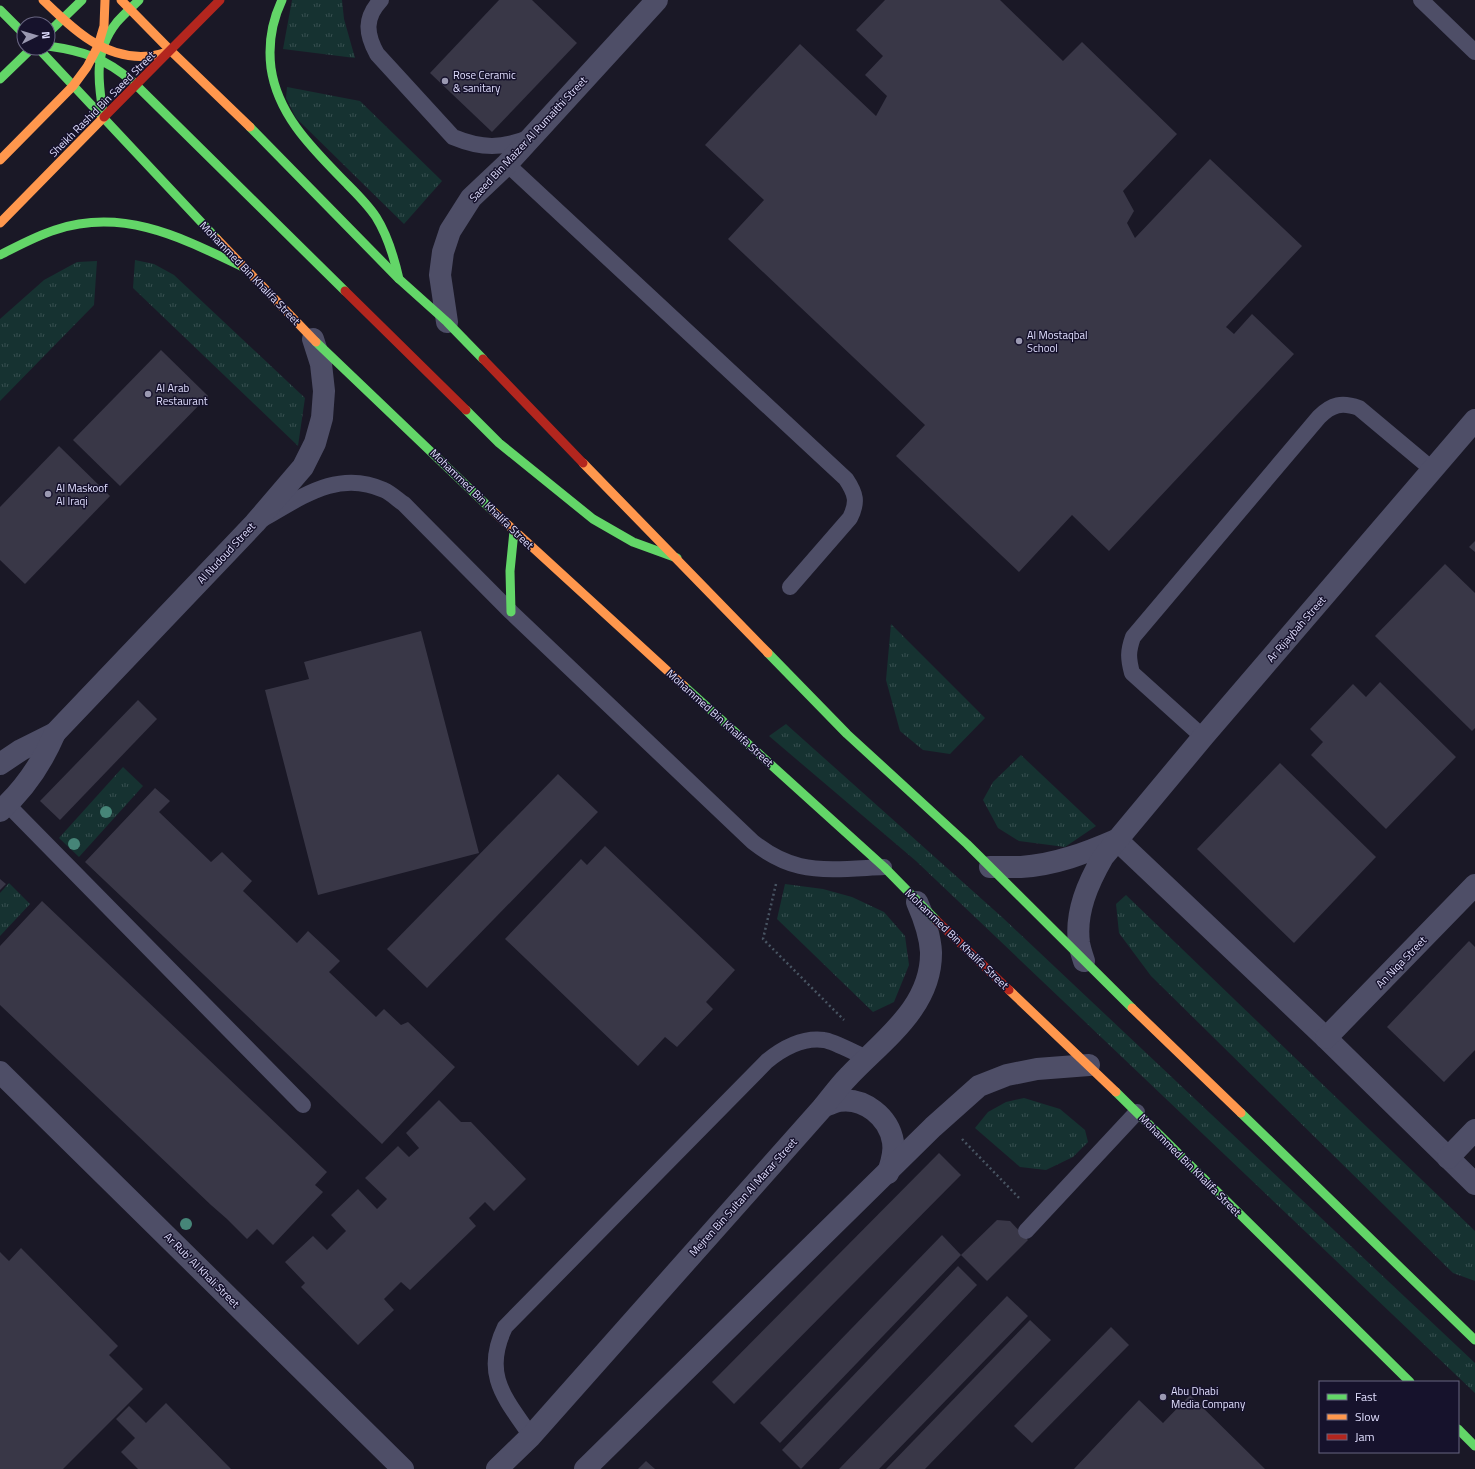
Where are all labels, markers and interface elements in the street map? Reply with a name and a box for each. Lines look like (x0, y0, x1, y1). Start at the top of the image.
north arrow (16, 16, 56, 56)
text: N (38, 31, 54, 40)
street label: Sheikh Rashid Bin Saeed Street (45, 47, 159, 161)
place label: Rose Ceramic & sanitary (453, 67, 516, 96)
street label: Saeed Bin Maizer Al Rumaithi Street (465, 73, 591, 205)
marker: Rose Ceramic & sanitary (440, 76, 450, 86)
street label: Mohammed Bin Khalifa Street (196, 218, 304, 329)
place label: Al Mostaqbal School (1027, 327, 1088, 356)
marker: Al Mostaqbal School (1014, 336, 1024, 346)
place label: Al Arab Restaurant (156, 380, 208, 409)
marker: Al Arab Restaurant (143, 389, 153, 399)
street label: Mohammed Bin Khalifa Street (427, 445, 538, 553)
place label: Al Maskoof Al Iraqi (56, 480, 108, 509)
marker: Al Maskoof Al Iraqi (43, 489, 53, 499)
street label: Al Nudoud Street (193, 519, 259, 587)
street label: Ar Rijaybah Street (1263, 592, 1329, 666)
street label: Mohammed Bin Khalifa Street (663, 666, 777, 770)
street label: Mohammed Bin Khalifa Street (902, 885, 1013, 993)
street label: An Niqa Street (1372, 932, 1430, 992)
street label: Mohammed Bin Khalifa Street (1135, 1110, 1245, 1220)
street label: Mejren Bin Sultan Al Marar Street (685, 1134, 801, 1260)
street label: Ar Rub' Al Khali Street (161, 1229, 243, 1311)
legend (1319, 1381, 1459, 1453)
place label: Abu Dhabi Media Company (1171, 1383, 1246, 1412)
text: Fast (1355, 1387, 1378, 1406)
marker: Abu Dhabi Media Company (1158, 1392, 1168, 1402)
text: Slow (1355, 1407, 1380, 1426)
text: Jam (1355, 1427, 1375, 1446)

